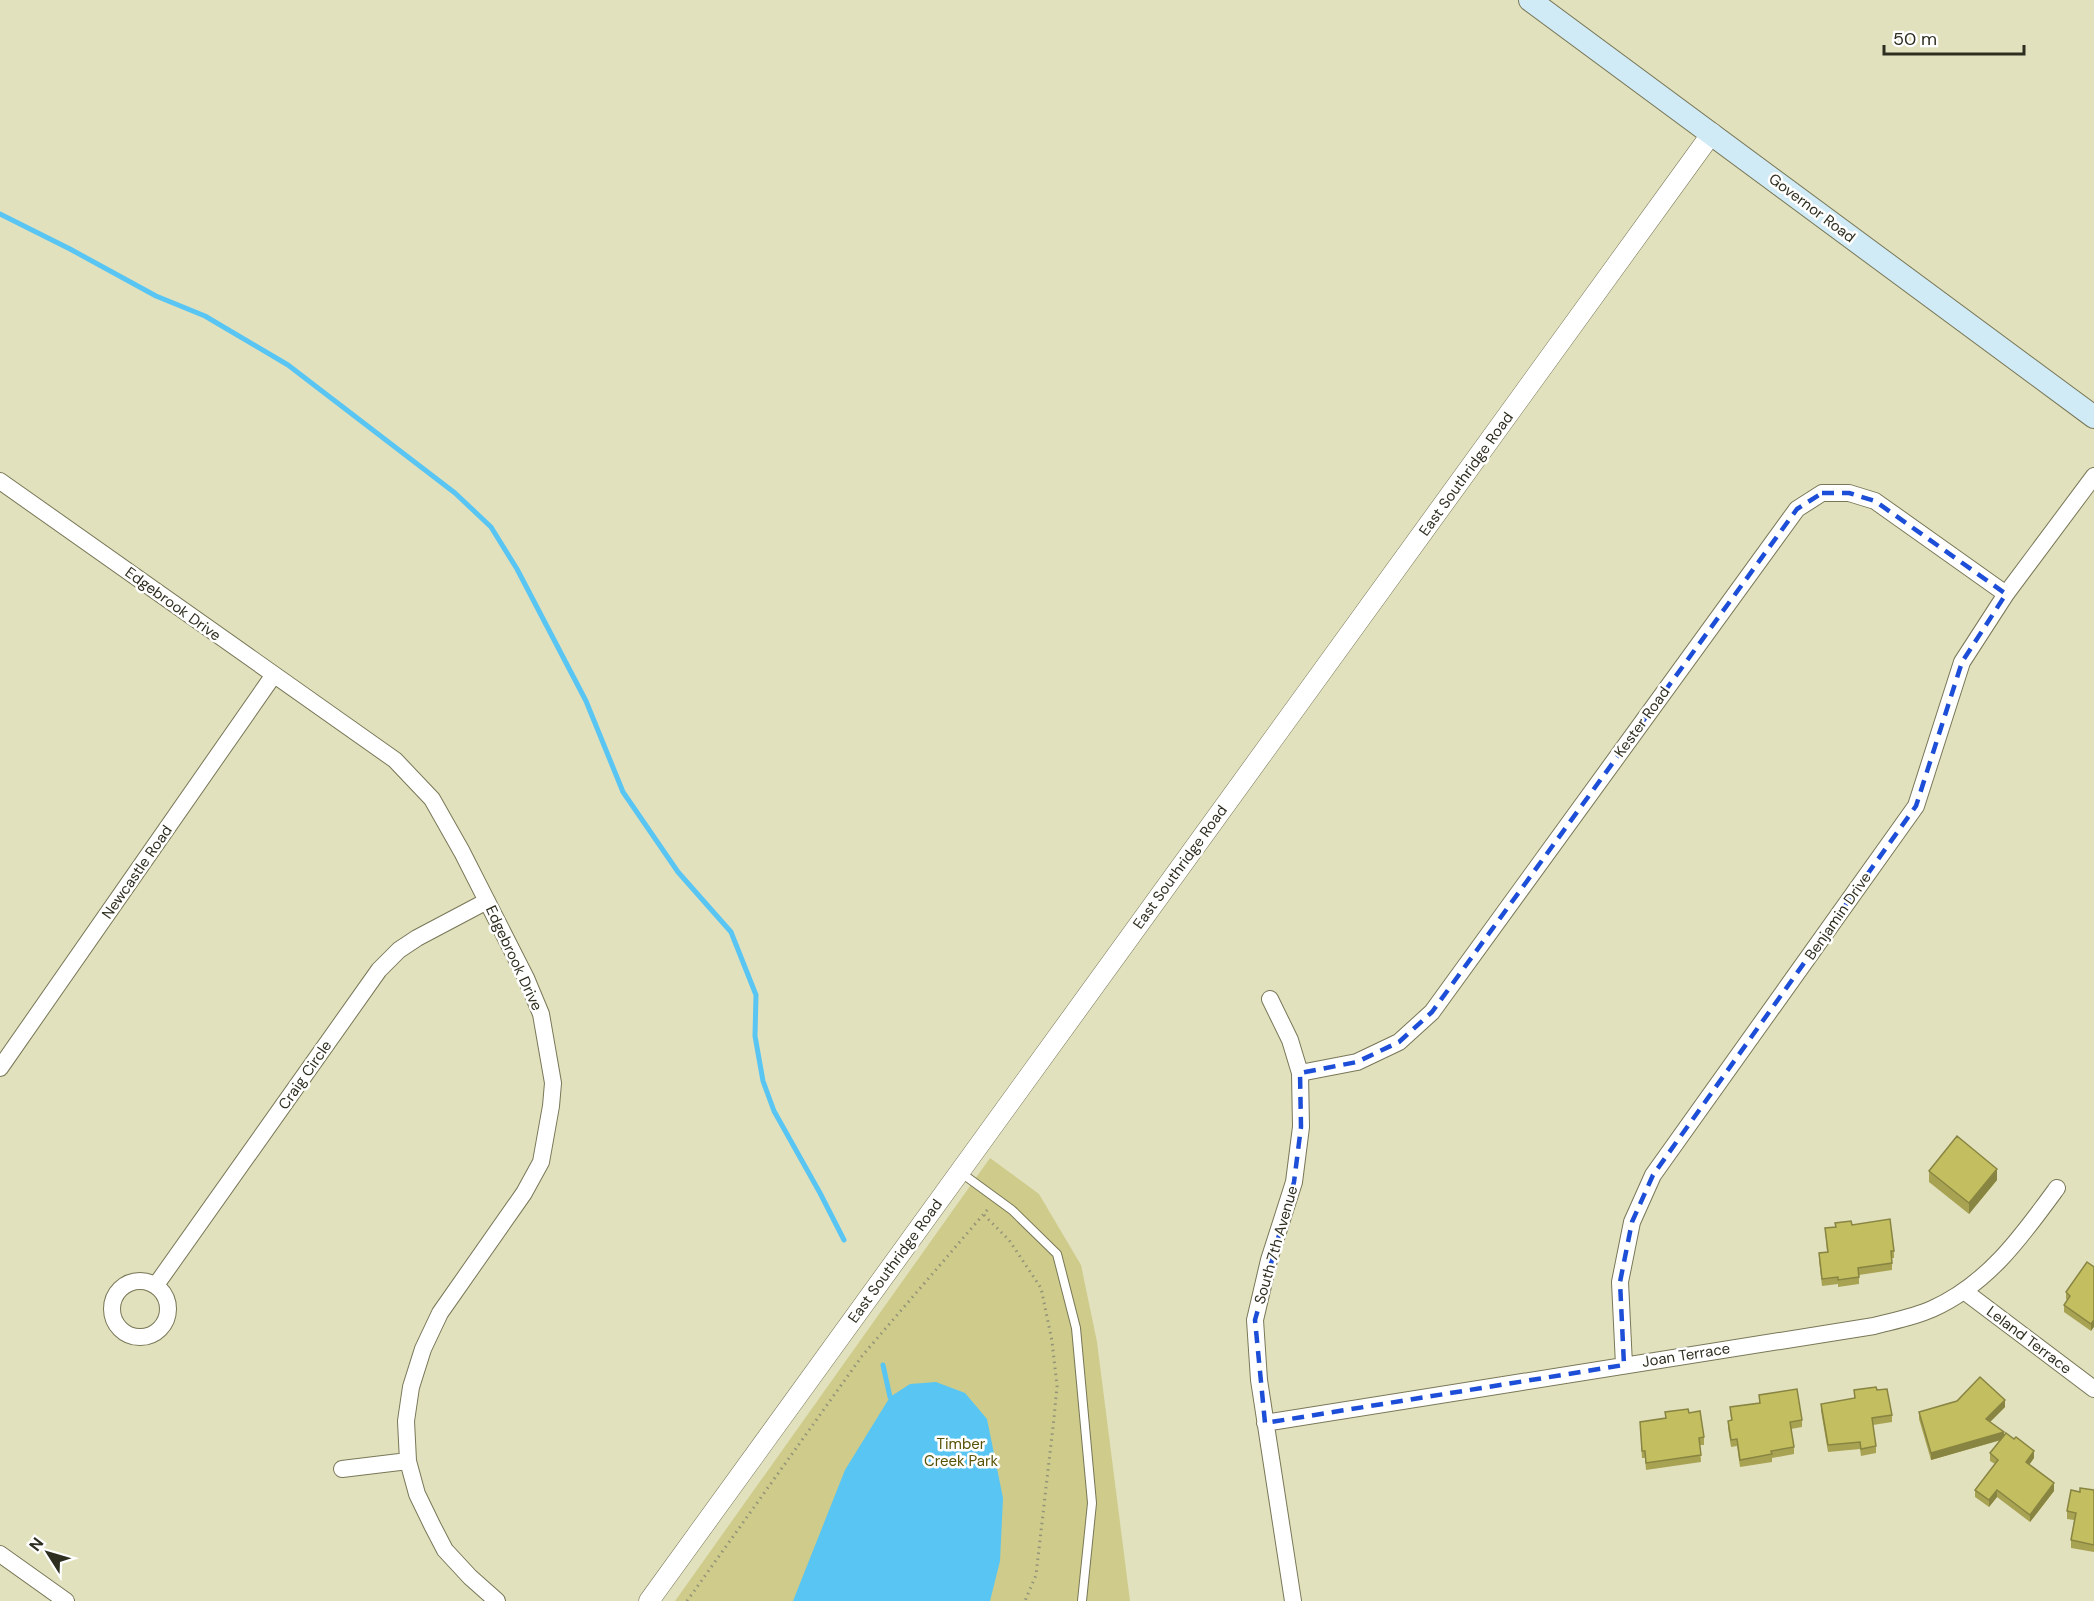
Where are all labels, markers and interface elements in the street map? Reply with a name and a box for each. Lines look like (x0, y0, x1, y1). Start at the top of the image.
scale bar (1884, 18, 2024, 56)
text: 50 m (1893, 27, 1937, 51)
street label: Governor Road (1765, 169, 1859, 247)
street label: East Southridge Road (1414, 408, 1518, 540)
street label: Edgebrook Drive (121, 562, 225, 646)
street label: Kester Road (1610, 683, 1674, 761)
street label: East Southridge Road (1128, 801, 1232, 933)
street label: Newcastle Road (97, 821, 177, 923)
street label: Benjamin Drive (1800, 868, 1876, 964)
street label: Edgebrook Drive (481, 902, 547, 1014)
street label: Craig Circle (274, 1036, 336, 1114)
street label: South 7th Avenue (1250, 1184, 1302, 1306)
street label: East Southridge Road (843, 1195, 947, 1327)
street label: Leland Terrace (1982, 1301, 2076, 1379)
street label: Joan Terrace (1640, 1338, 1732, 1372)
park label: Timber Creek Park (924, 1434, 999, 1471)
north arrow (18, 1523, 78, 1583)
text: N (25, 1533, 48, 1555)

